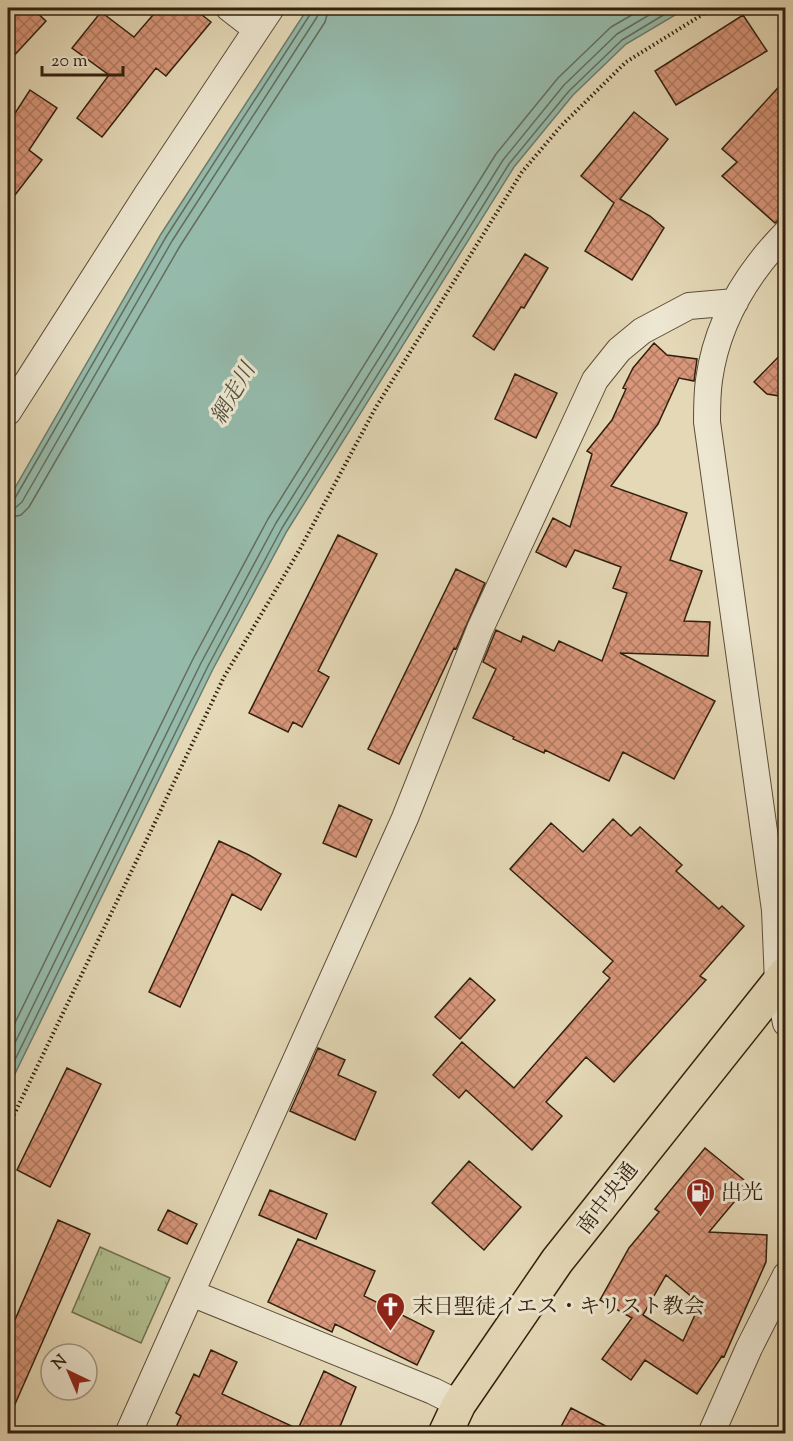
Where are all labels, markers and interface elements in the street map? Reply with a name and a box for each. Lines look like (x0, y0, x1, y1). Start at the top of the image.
scale bar (42, 39, 123, 77)
text: 20 m (51, 49, 88, 75)
water label: 網走川 (204, 356, 266, 431)
street label: 南中央通 (571, 1157, 646, 1242)
fuel station icon: 出光 (684, 1176, 716, 1218)
place label: 出光 (721, 1179, 763, 1209)
church icon: 末日聖徒イエス・キリスト教会 (375, 1290, 407, 1332)
place label: 末日聖徒イエス・キリスト教会 (412, 1293, 705, 1323)
north arrow (39, 1342, 99, 1402)
text: N (48, 1350, 73, 1376)

